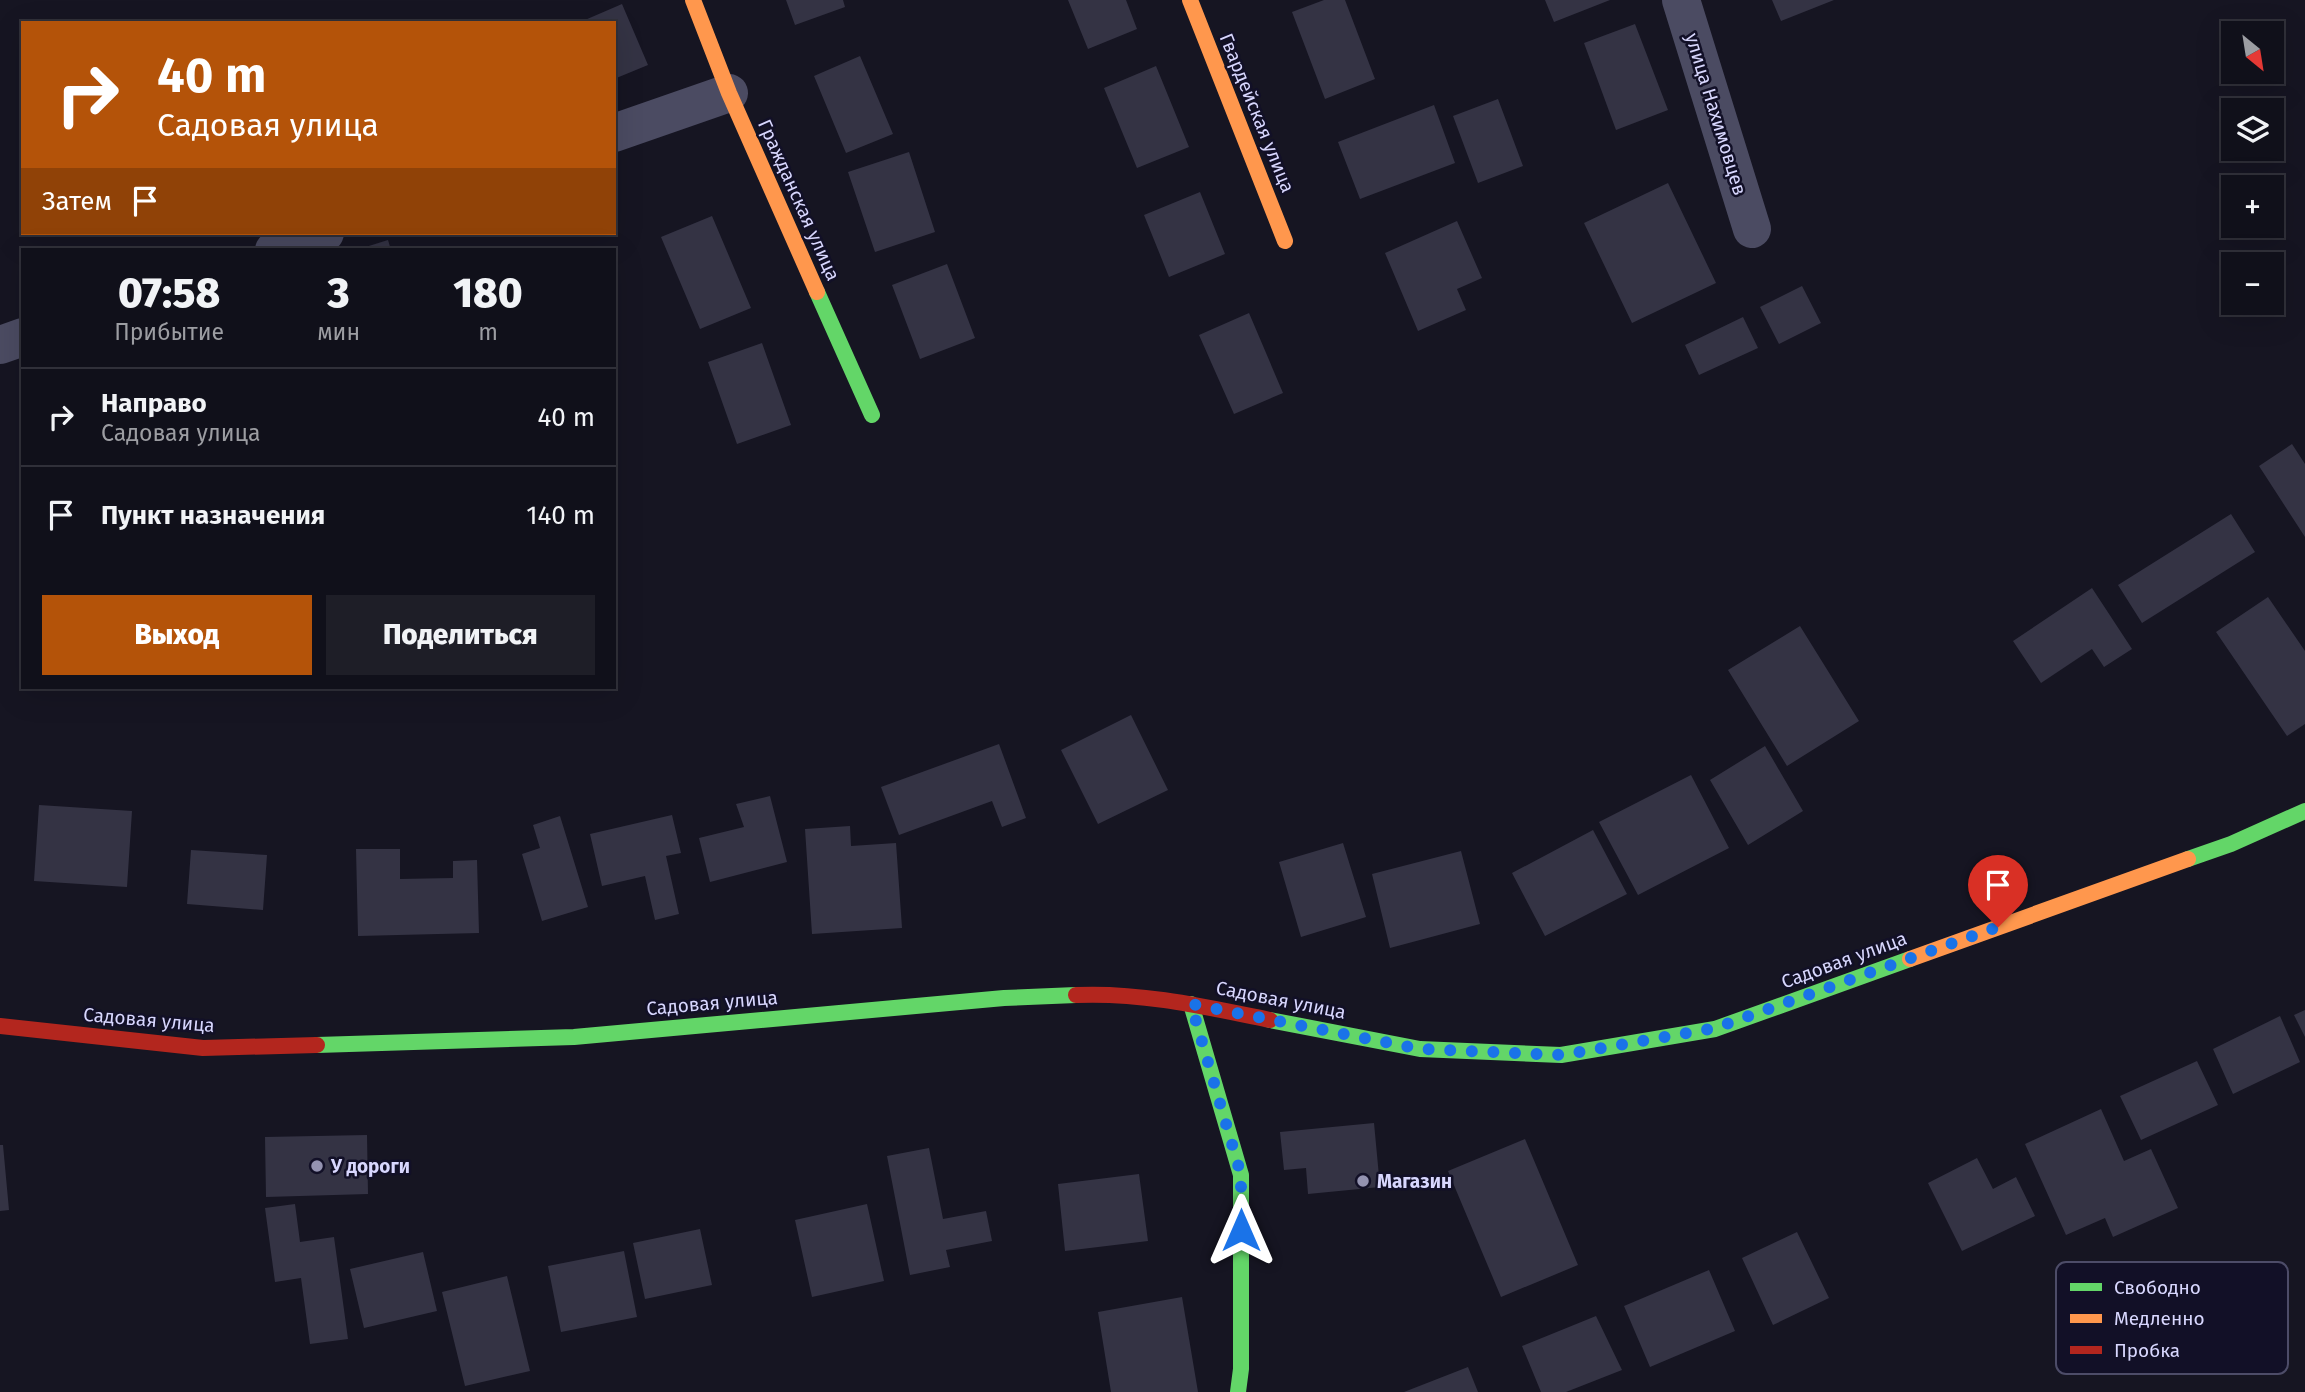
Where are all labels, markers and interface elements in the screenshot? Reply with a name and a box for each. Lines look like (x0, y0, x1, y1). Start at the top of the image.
north arrow (2221, 21, 2284, 84)
map controls (2221, 21, 2284, 315)
street label: Гвардейская улица (1215, 30, 1299, 196)
street label: улица Нахимовцев (1680, 30, 1752, 198)
text: 40 m (157, 46, 266, 105)
icon: right (42, 49, 133, 140)
button: layers (2221, 98, 2284, 161)
text: Садовая улица (157, 106, 379, 144)
street label: Гражданская улица (753, 116, 845, 284)
button: + (2221, 175, 2284, 238)
icon: arrive (126, 182, 164, 220)
text: Затем (42, 186, 112, 217)
button: − (2221, 252, 2284, 315)
text: 07:58 (118, 268, 220, 318)
text: 3 (328, 268, 350, 318)
text: 180 (453, 268, 523, 318)
text: Прибытие (114, 318, 224, 346)
text: мин (317, 318, 360, 346)
text: m (478, 318, 498, 346)
text: Направо (101, 388, 207, 419)
icon: right (42, 398, 80, 436)
text: 40 m (537, 402, 595, 433)
text: Садовая улица (101, 419, 260, 447)
icon: arrive (42, 496, 80, 534)
text: Пункт назначения (101, 500, 325, 531)
text: 140 m (526, 500, 595, 531)
button: Выход (42, 595, 312, 675)
button: Поделиться (326, 595, 595, 675)
pin (1968, 855, 2028, 927)
icon: arrive (1979, 866, 2017, 904)
street label: Садовая улица (1778, 927, 1910, 993)
street label: Садовая улица (1214, 976, 1348, 1024)
street label: Садовая улица (645, 986, 779, 1020)
street label: Садовая улица (82, 1003, 216, 1037)
place label: У дороги (330, 1155, 410, 1178)
marker: У дороги (309, 1158, 325, 1174)
place label: Магазин (1377, 1170, 1452, 1193)
marker: Магазин (1355, 1173, 1371, 1189)
position arrow (1204, 1193, 1278, 1267)
legend (2056, 1262, 2288, 1374)
text: Свободно (2114, 1276, 2201, 1299)
text: Медленно (2114, 1307, 2205, 1330)
text: Пробка (2114, 1339, 2180, 1362)

